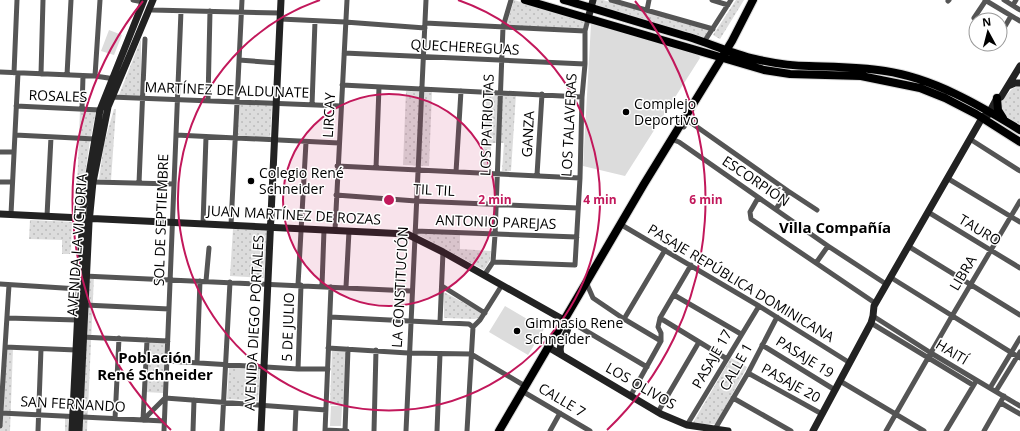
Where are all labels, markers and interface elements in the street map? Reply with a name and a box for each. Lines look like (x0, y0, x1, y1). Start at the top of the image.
north arrow (968, 12, 1008, 52)
text: N (981, 14, 992, 30)
street label: QUECHEREGUAS (410, 34, 520, 59)
street label: LOS TALAVERAS (556, 73, 581, 177)
street label: LOS PATRIOTAS (475, 74, 498, 176)
street label: MARTÍNEZ DE ALDUNATE (144, 77, 310, 102)
street label: ROSALES (28, 85, 88, 106)
street label: LIRCAY (318, 92, 339, 138)
place label: Complejo Deportivo (634, 94, 699, 129)
marker: Complejo Deportivo (621, 107, 631, 117)
street label: GANZA (517, 110, 538, 158)
street label: ESCORPIÓN (719, 151, 794, 210)
street label: SOL DE SEPTIEMBRE (149, 153, 172, 286)
place label: Colegio René Schneider (259, 163, 344, 198)
street label: AVENIDA LA VICTORIA (62, 173, 91, 317)
marker: Colegio René Schneider (246, 176, 256, 186)
street label: TIL TIL (413, 179, 455, 200)
text: 2 min (478, 191, 512, 208)
text: 4 min (583, 191, 617, 208)
text: 6 min (689, 191, 723, 208)
centre of rings (382, 193, 396, 207)
street label: JUAN MARTÍNEZ DE ROZAS (204, 200, 382, 229)
street label: ANTONIO PAREJAS (435, 210, 557, 233)
street label: TAURO (956, 210, 1005, 250)
district label: Villa Compañía (779, 217, 891, 237)
street label: PASAJE REPÚBLICA DOMINICANA (644, 219, 838, 346)
street label: LA CONSTITUCIÓN (387, 226, 412, 348)
street label: AVENIDA DIEGO PORTALES (239, 235, 268, 411)
street label: LIBRA (945, 252, 981, 294)
street label: 5 DE JULIO (277, 292, 298, 362)
place label: Gimnasio Rene Schneider (525, 313, 623, 348)
marker: Gimnasio Rene Schneider (512, 326, 522, 336)
street label: PASAJE 17 (687, 326, 736, 392)
street label: PASAJE 19 (773, 331, 838, 382)
street label: HAITÍ (932, 334, 972, 369)
street label: CALLE 1 (715, 340, 756, 394)
district label: Población René Schneider (97, 347, 213, 384)
street label: LOS OLIVOS (602, 358, 680, 413)
street label: PASAJE 20 (758, 358, 824, 407)
street label: CALLE 7 (535, 378, 589, 421)
street label: SAN FERNANDO (20, 391, 126, 416)

